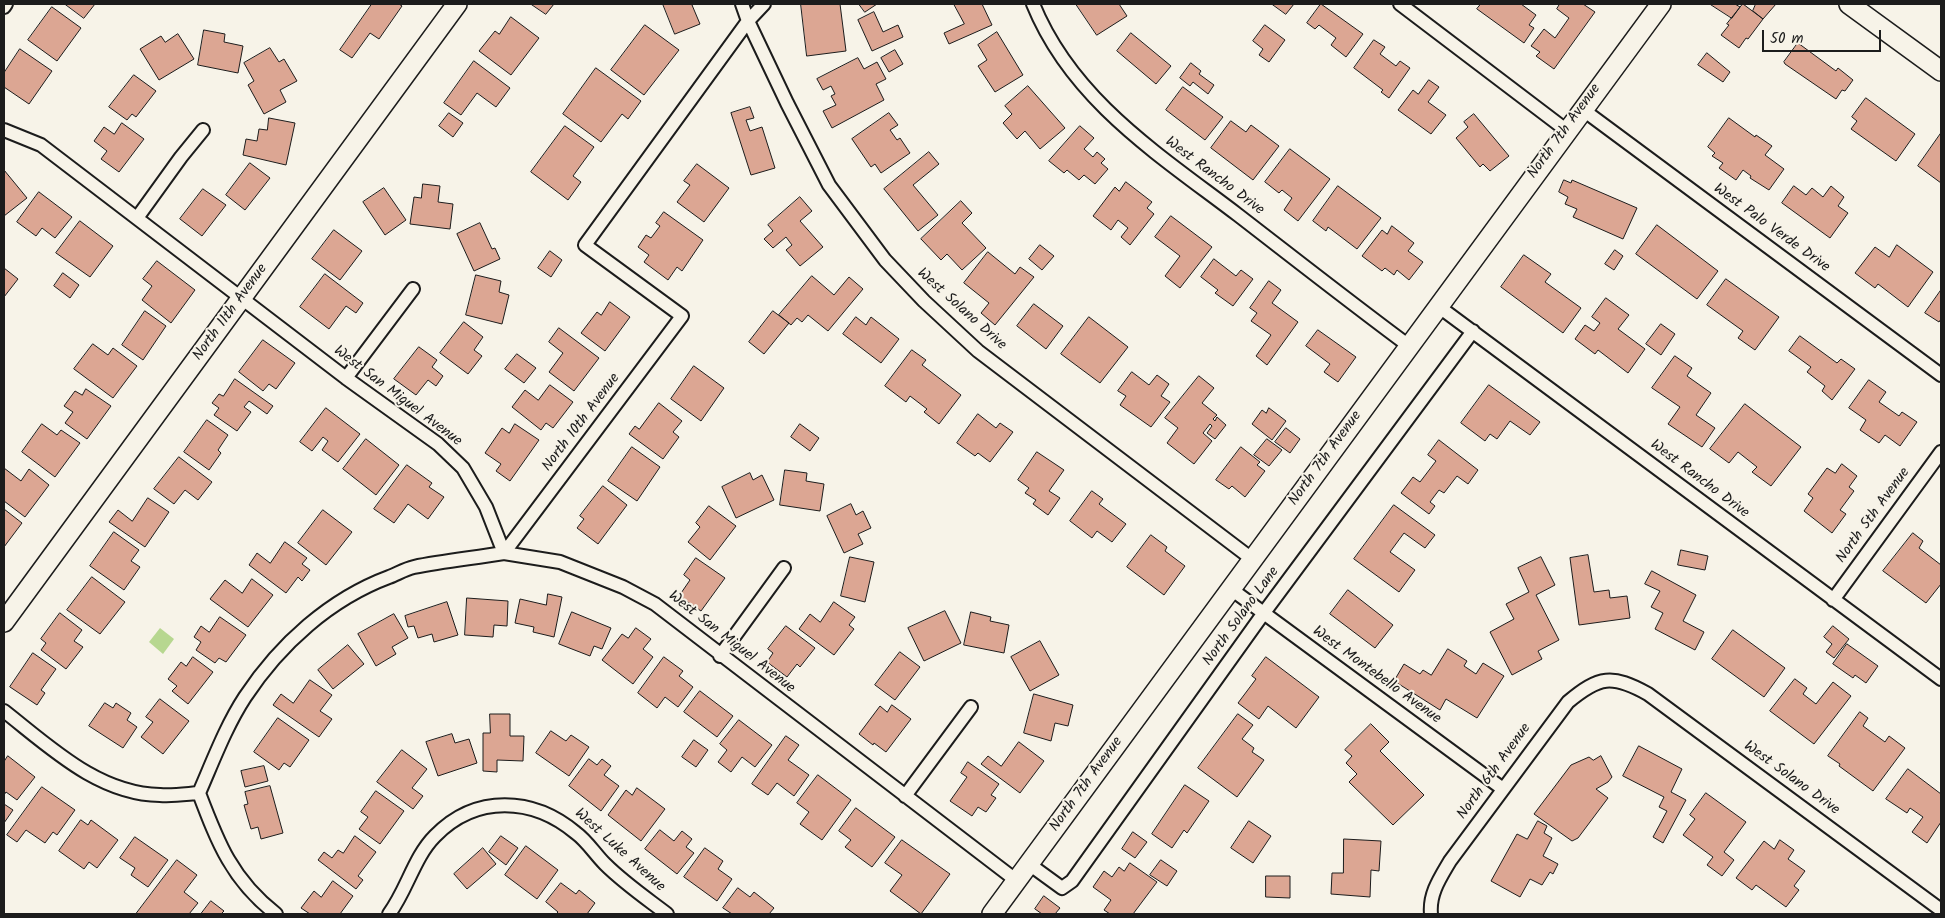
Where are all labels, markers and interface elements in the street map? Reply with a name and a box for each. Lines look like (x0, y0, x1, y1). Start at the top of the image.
scale bar (1765, 20, 1884, 52)
text: 50 m (1770, 27, 1804, 51)
street label: North 7th Avenue (1525, 81, 1605, 183)
street label: West Rancho Drive (1161, 134, 1267, 220)
street label: West Palo Verde Drive (1709, 181, 1833, 277)
street label: North 11th Avenue (190, 261, 272, 365)
street label: West Solano Drive (913, 265, 1009, 355)
street label: West San Miguel Avenue (329, 343, 465, 451)
street label: North 10th Avenue (539, 370, 625, 476)
street label: North 7th Avenue (1286, 408, 1366, 510)
street label: West Rancho Drive (1646, 437, 1752, 523)
street label: North 5th Avenue (1833, 465, 1915, 567)
street label: North Solano Lane (1200, 564, 1284, 670)
street label: West San Miguel Avenue (664, 588, 798, 698)
street label: West Montebello Avenue (1308, 623, 1444, 729)
street label: North 6th Avenue (1454, 721, 1536, 823)
street label: North 7th Avenue (1047, 734, 1127, 836)
street label: West Solano Drive (1739, 738, 1843, 820)
street label: West Luke Avenue (570, 805, 668, 897)

